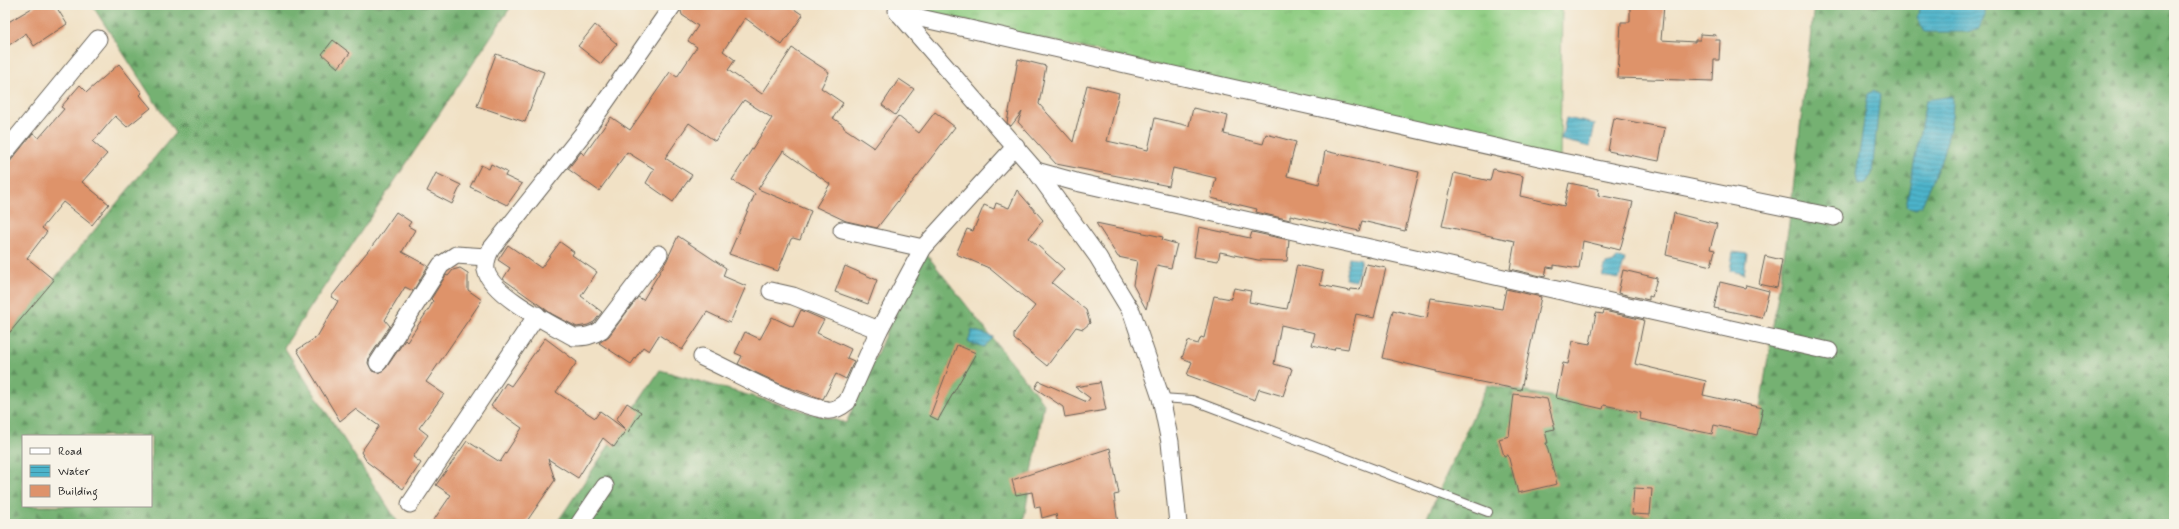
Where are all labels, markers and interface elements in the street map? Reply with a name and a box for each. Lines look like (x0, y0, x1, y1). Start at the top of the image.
legend (22, 435, 152, 507)
text: Road (58, 444, 82, 460)
text: Water (58, 464, 90, 480)
text: Building (58, 484, 98, 501)

